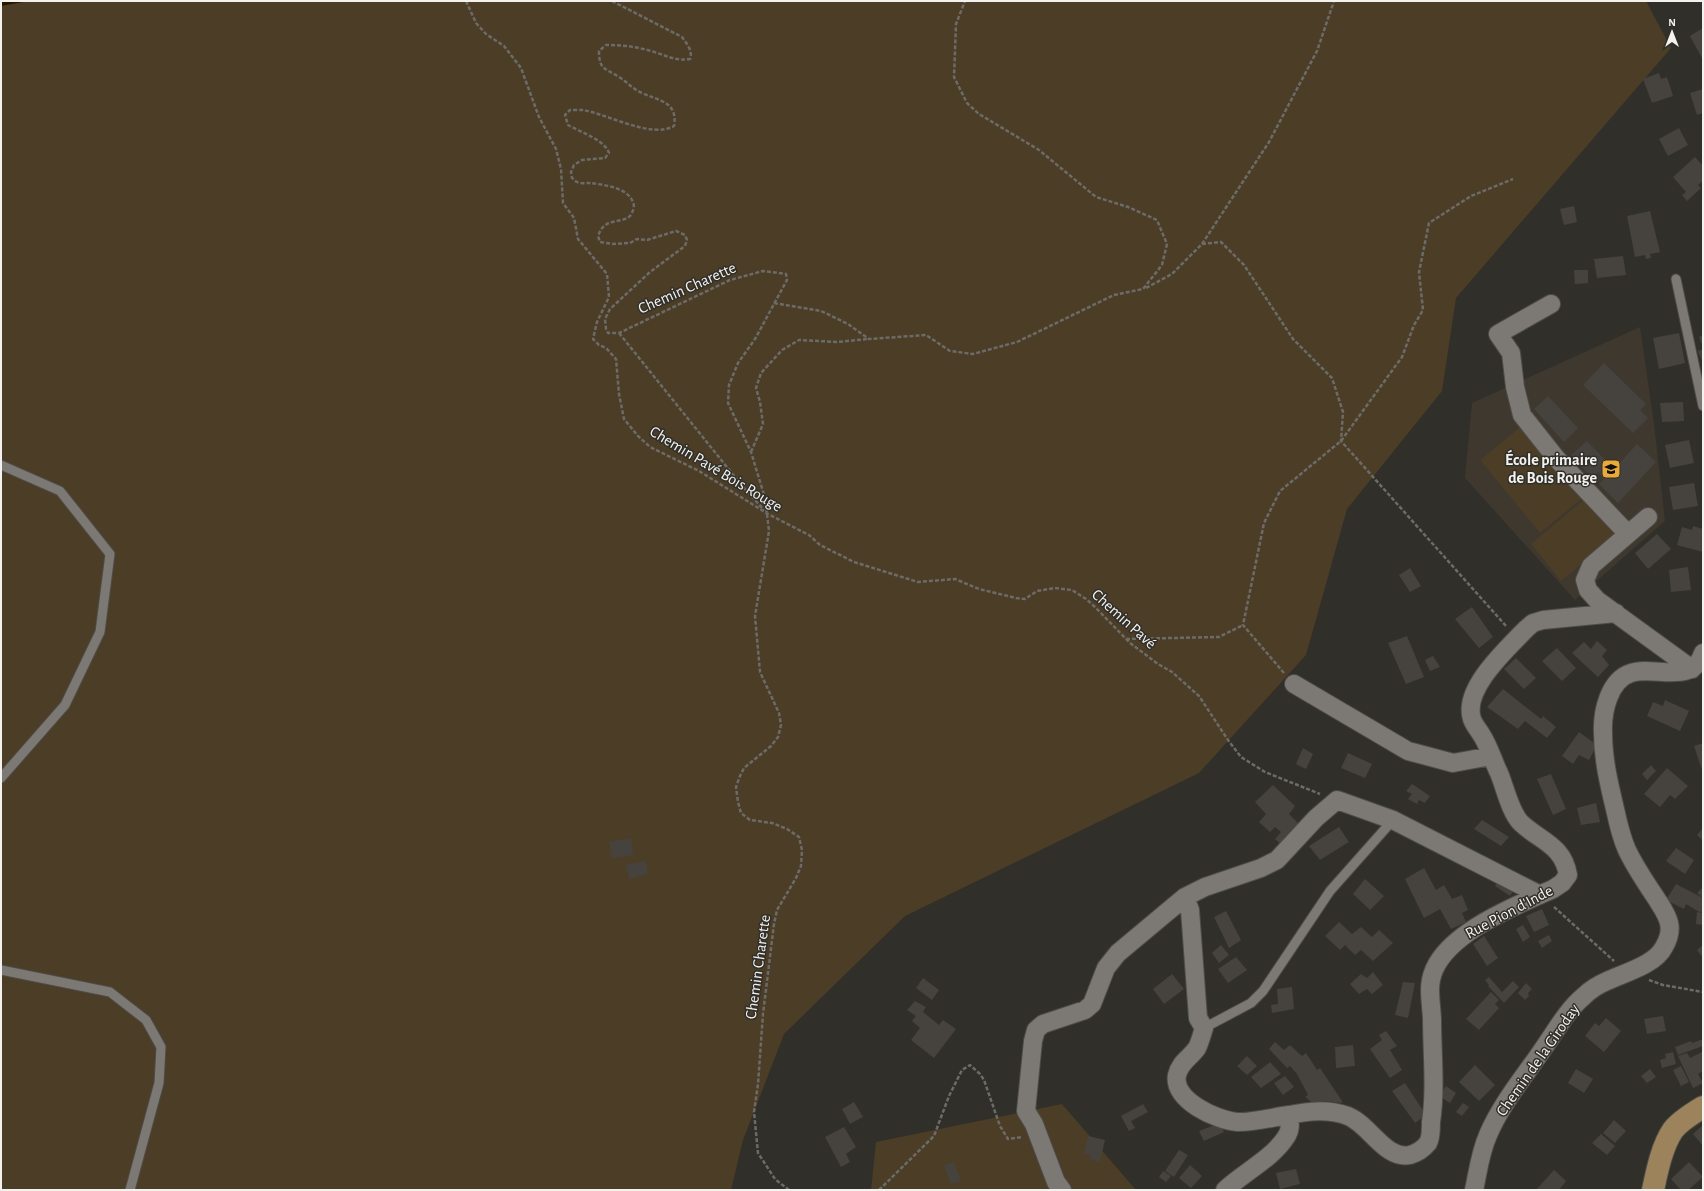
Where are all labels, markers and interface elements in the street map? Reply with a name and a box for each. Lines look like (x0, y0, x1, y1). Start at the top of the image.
north arrow (1652, 12, 1692, 52)
text: N (1668, 17, 1676, 28)
street label: Chemin Charette (636, 259, 738, 317)
street label: Chemin Pavé Bois Rouge (647, 423, 785, 515)
place label: École primaire de Bois Rouge (1505, 449, 1597, 486)
school or university icon: École primaire de Bois Rouge (1600, 458, 1622, 480)
street label: Chemin Pavé (1089, 586, 1159, 652)
street label: Rue Pion d'Inde (1463, 882, 1555, 942)
street label: Chemin Charette (743, 914, 773, 1020)
street label: Chemin de la Giroday (1493, 1001, 1584, 1120)

